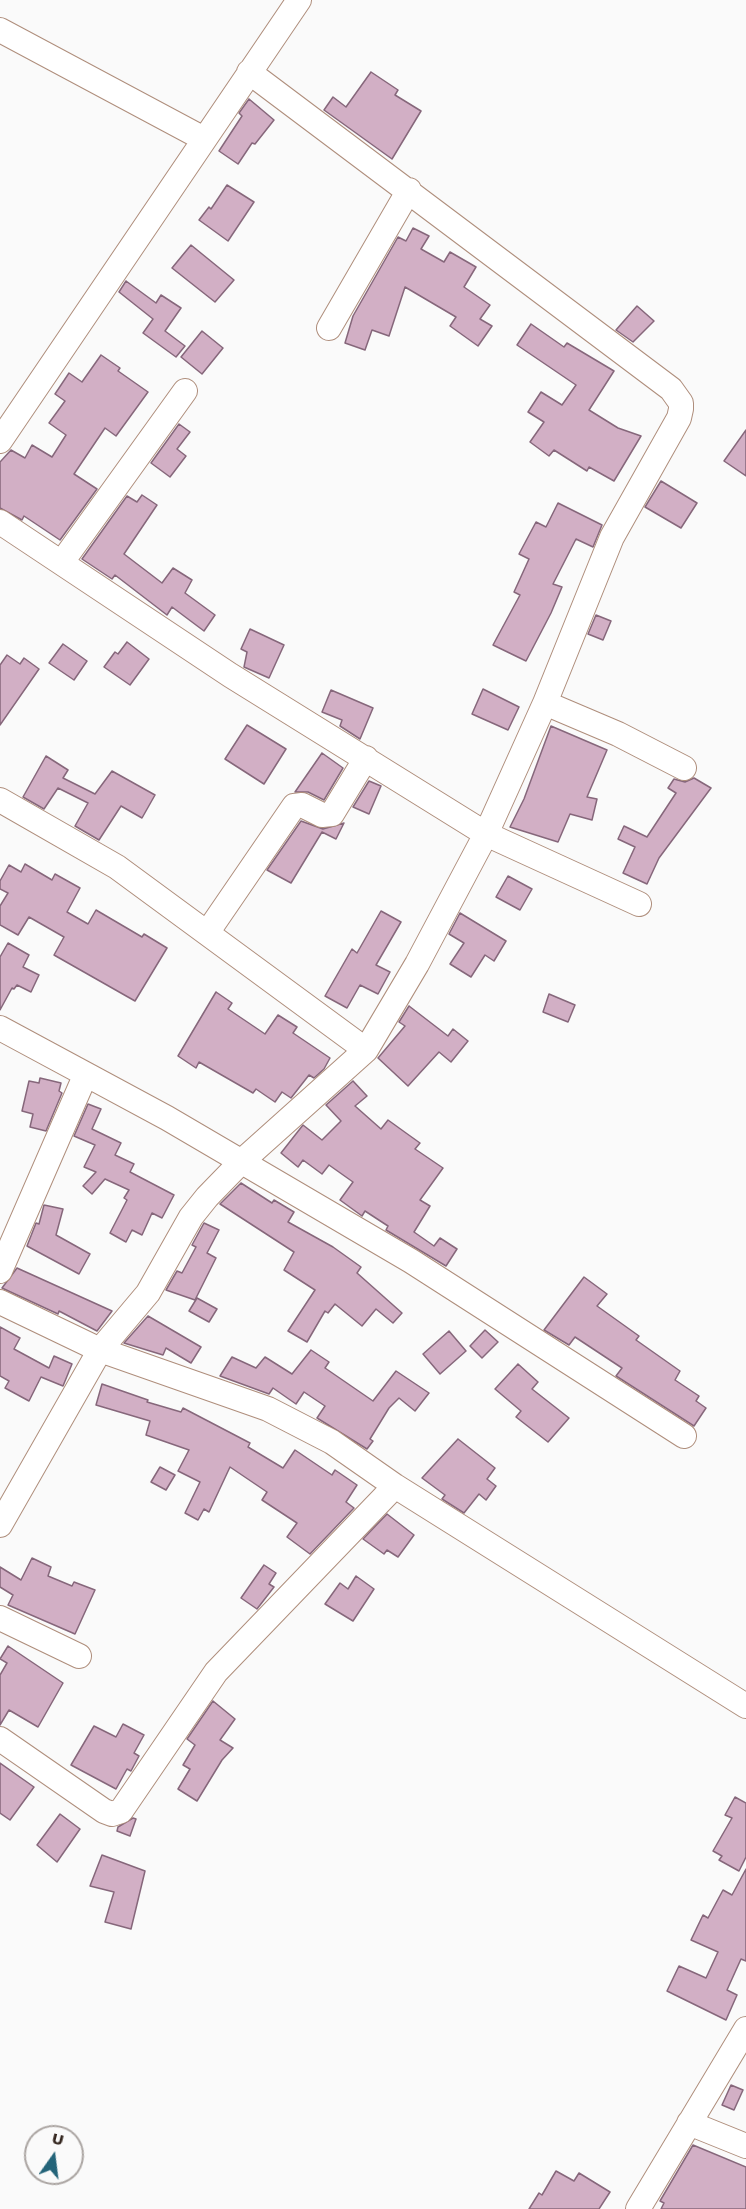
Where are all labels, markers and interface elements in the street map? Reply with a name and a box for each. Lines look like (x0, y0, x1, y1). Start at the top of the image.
north arrow (24, 2125, 84, 2185)
text: U (50, 2128, 66, 2150)

